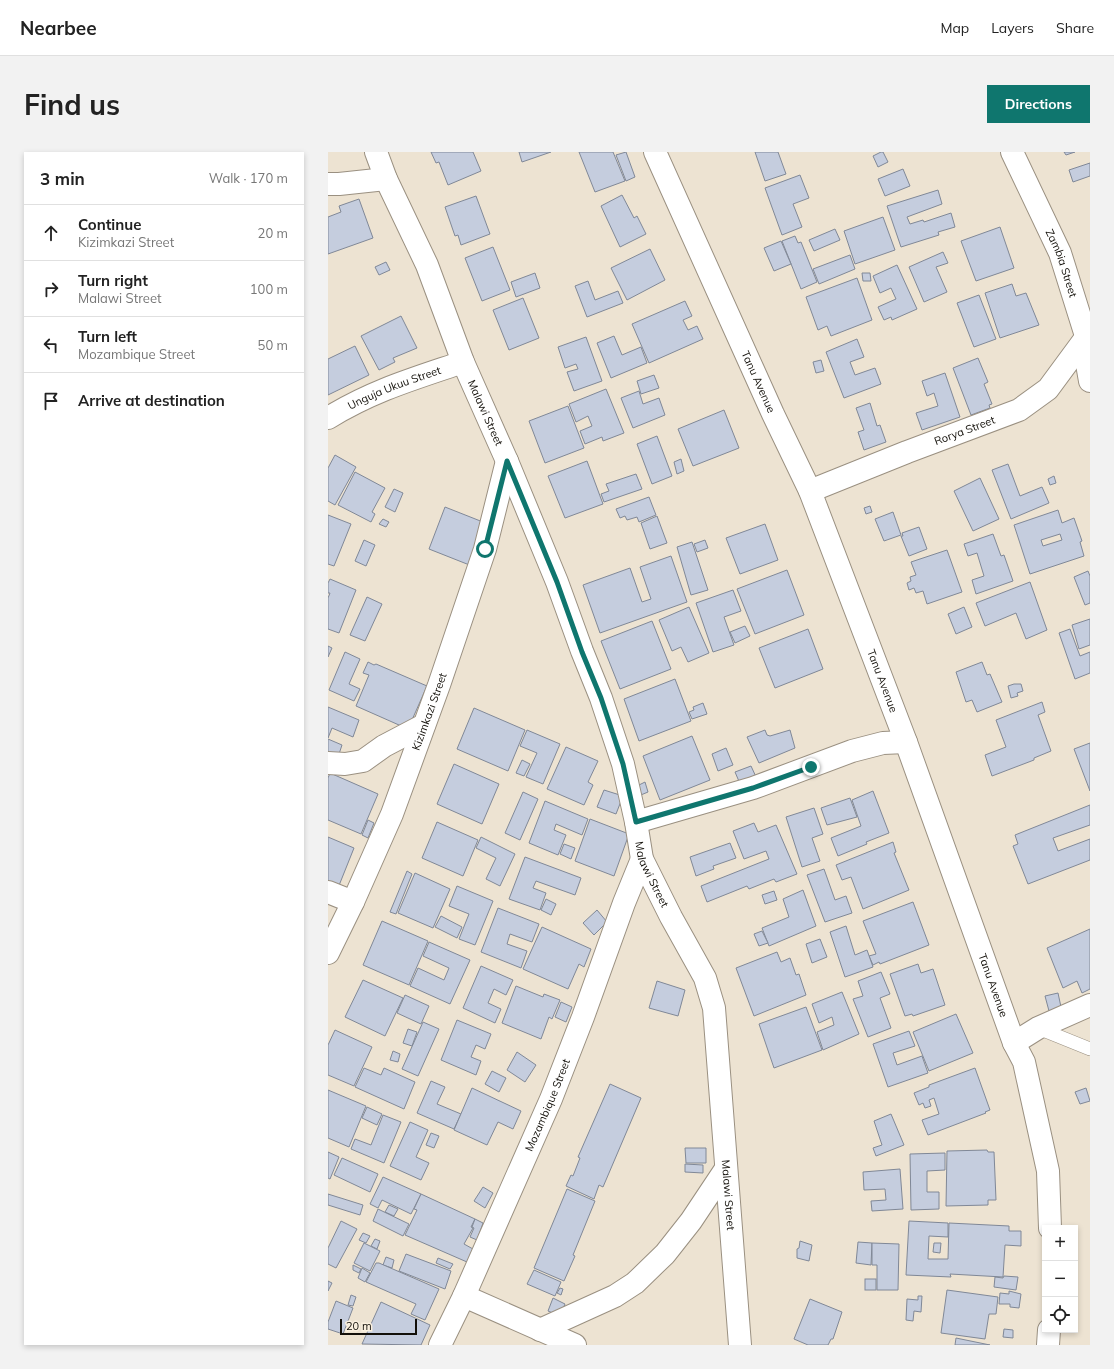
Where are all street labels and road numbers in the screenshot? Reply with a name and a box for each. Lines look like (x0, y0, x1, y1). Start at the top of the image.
street label: Zambia Street (1043, 227, 1081, 299)
street label: Tanu Avenue (738, 349, 779, 415)
street label: Unguja Ukuu Street (345, 363, 443, 413)
street label: Malawi Street (465, 378, 506, 448)
street label: Rorya Street (932, 413, 997, 448)
street label: Tanu Avenue (864, 647, 901, 714)
street label: Kizimkazi Street (409, 671, 450, 752)
street label: Malawi Street (632, 840, 672, 910)
street label: Tanu Avenue (975, 952, 1011, 1019)
street label: Mozambique Street (522, 1057, 573, 1154)
street label: Malawi Street (719, 1159, 738, 1231)

